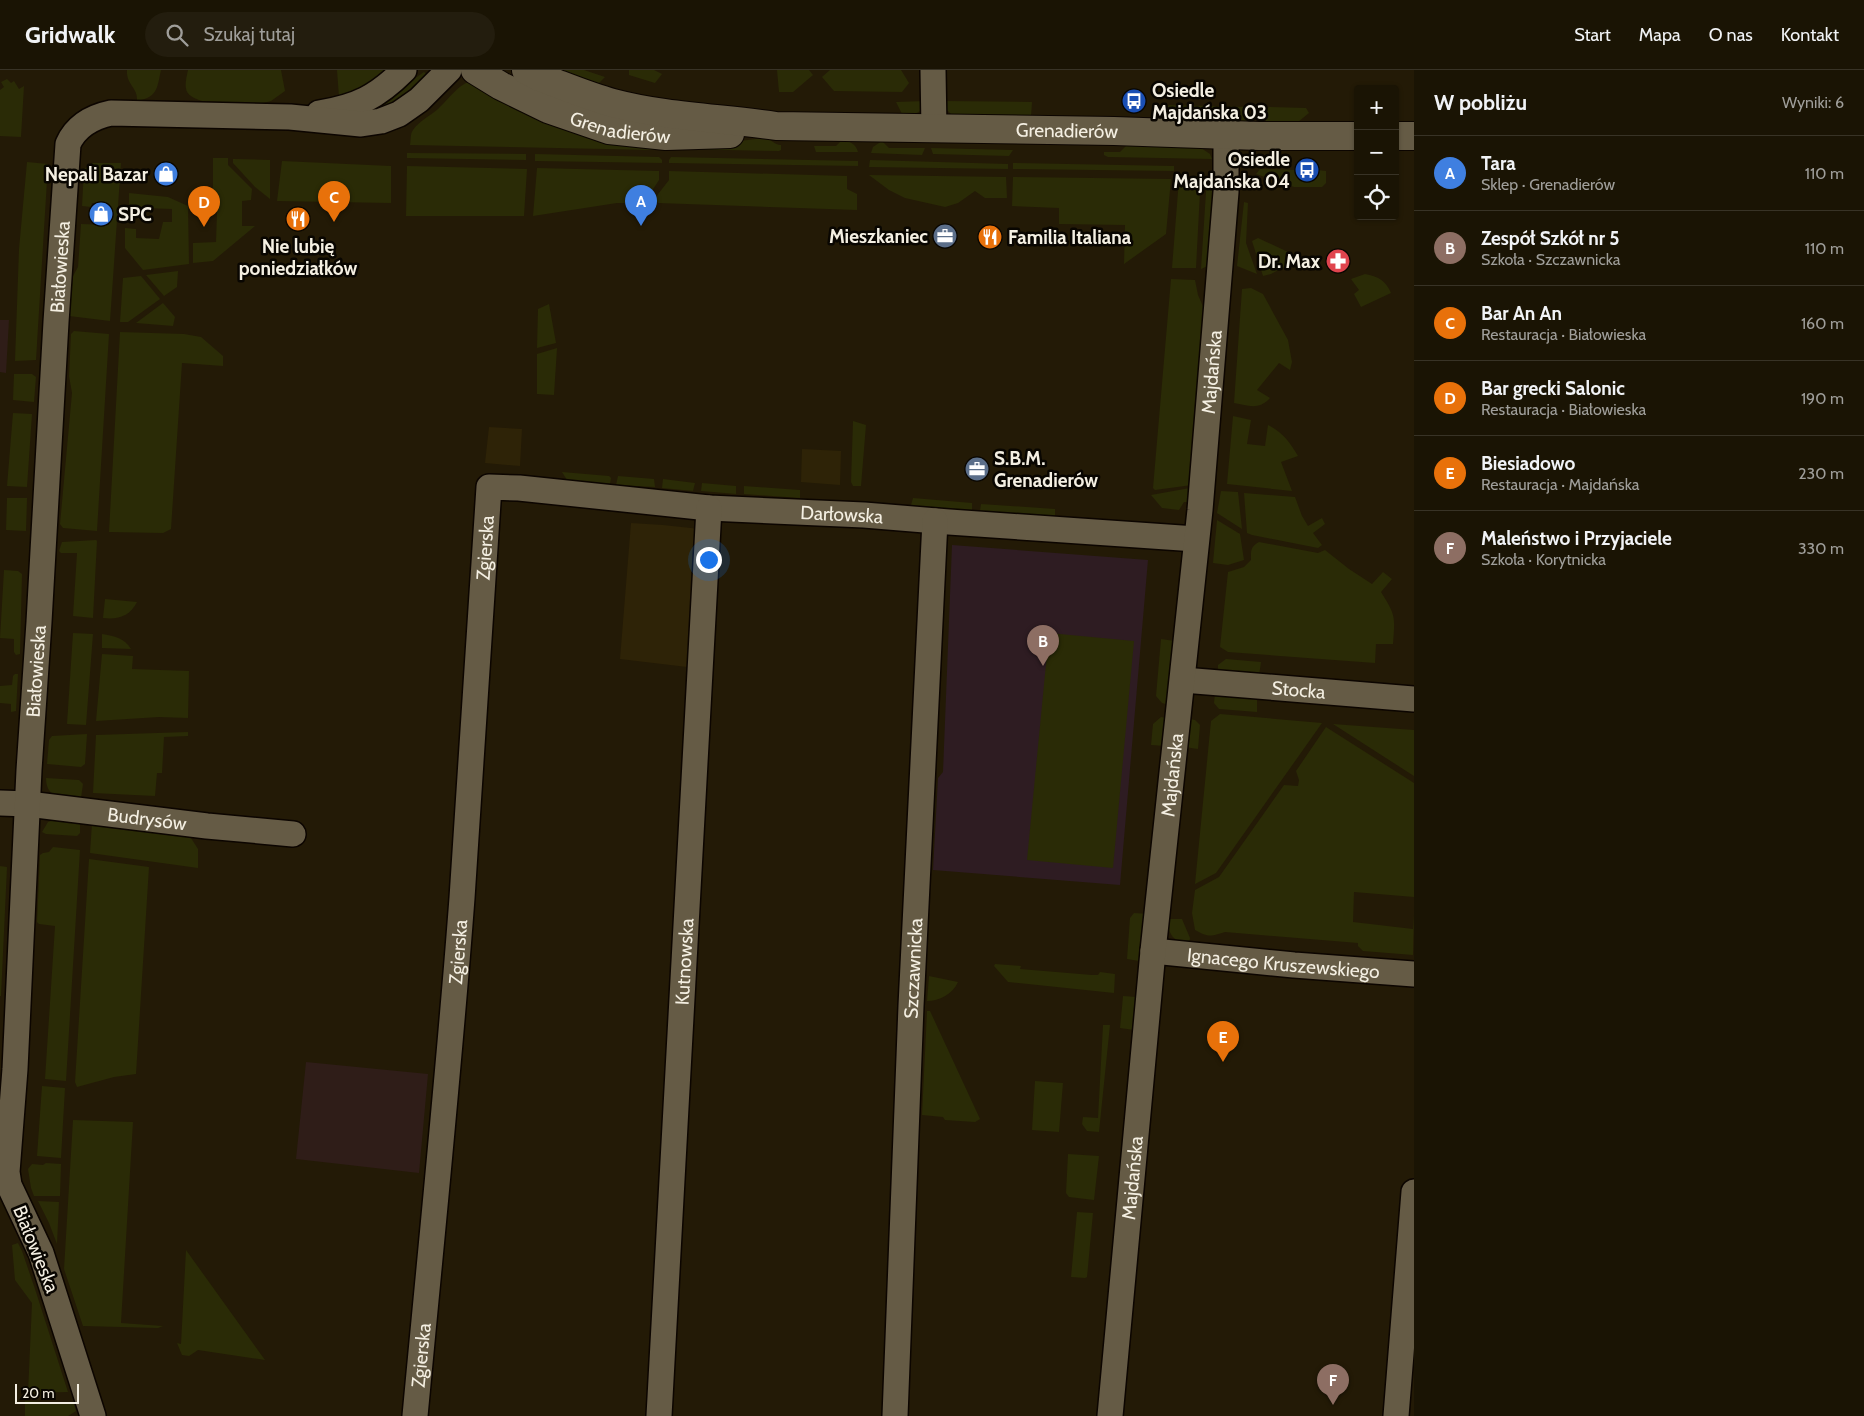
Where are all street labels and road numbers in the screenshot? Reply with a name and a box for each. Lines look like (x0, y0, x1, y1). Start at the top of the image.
street label: Grenadierów (567, 106, 672, 148)
street label: Grenadierów (1016, 118, 1118, 143)
street label: Białowieska (45, 220, 74, 314)
street label: Majdańska (1196, 329, 1226, 415)
street label: Darłowska (800, 501, 884, 528)
street label: Zgierska (471, 515, 498, 581)
street label: Białowieska (21, 624, 50, 718)
street label: Stocka (1271, 676, 1326, 703)
street label: Majdańska (1156, 732, 1188, 818)
street label: Budrysów (106, 802, 188, 835)
street label: Szczawnicka (899, 917, 927, 1019)
street label: Kutnowska (670, 918, 698, 1006)
street label: Zgierska (444, 919, 472, 985)
street label: Ignacego Kruszewskiego (1186, 943, 1381, 983)
street label: Majdańska (1117, 1135, 1147, 1221)
street label: Białowieska (8, 1202, 64, 1296)
street label: Zgierska (406, 1322, 435, 1389)

